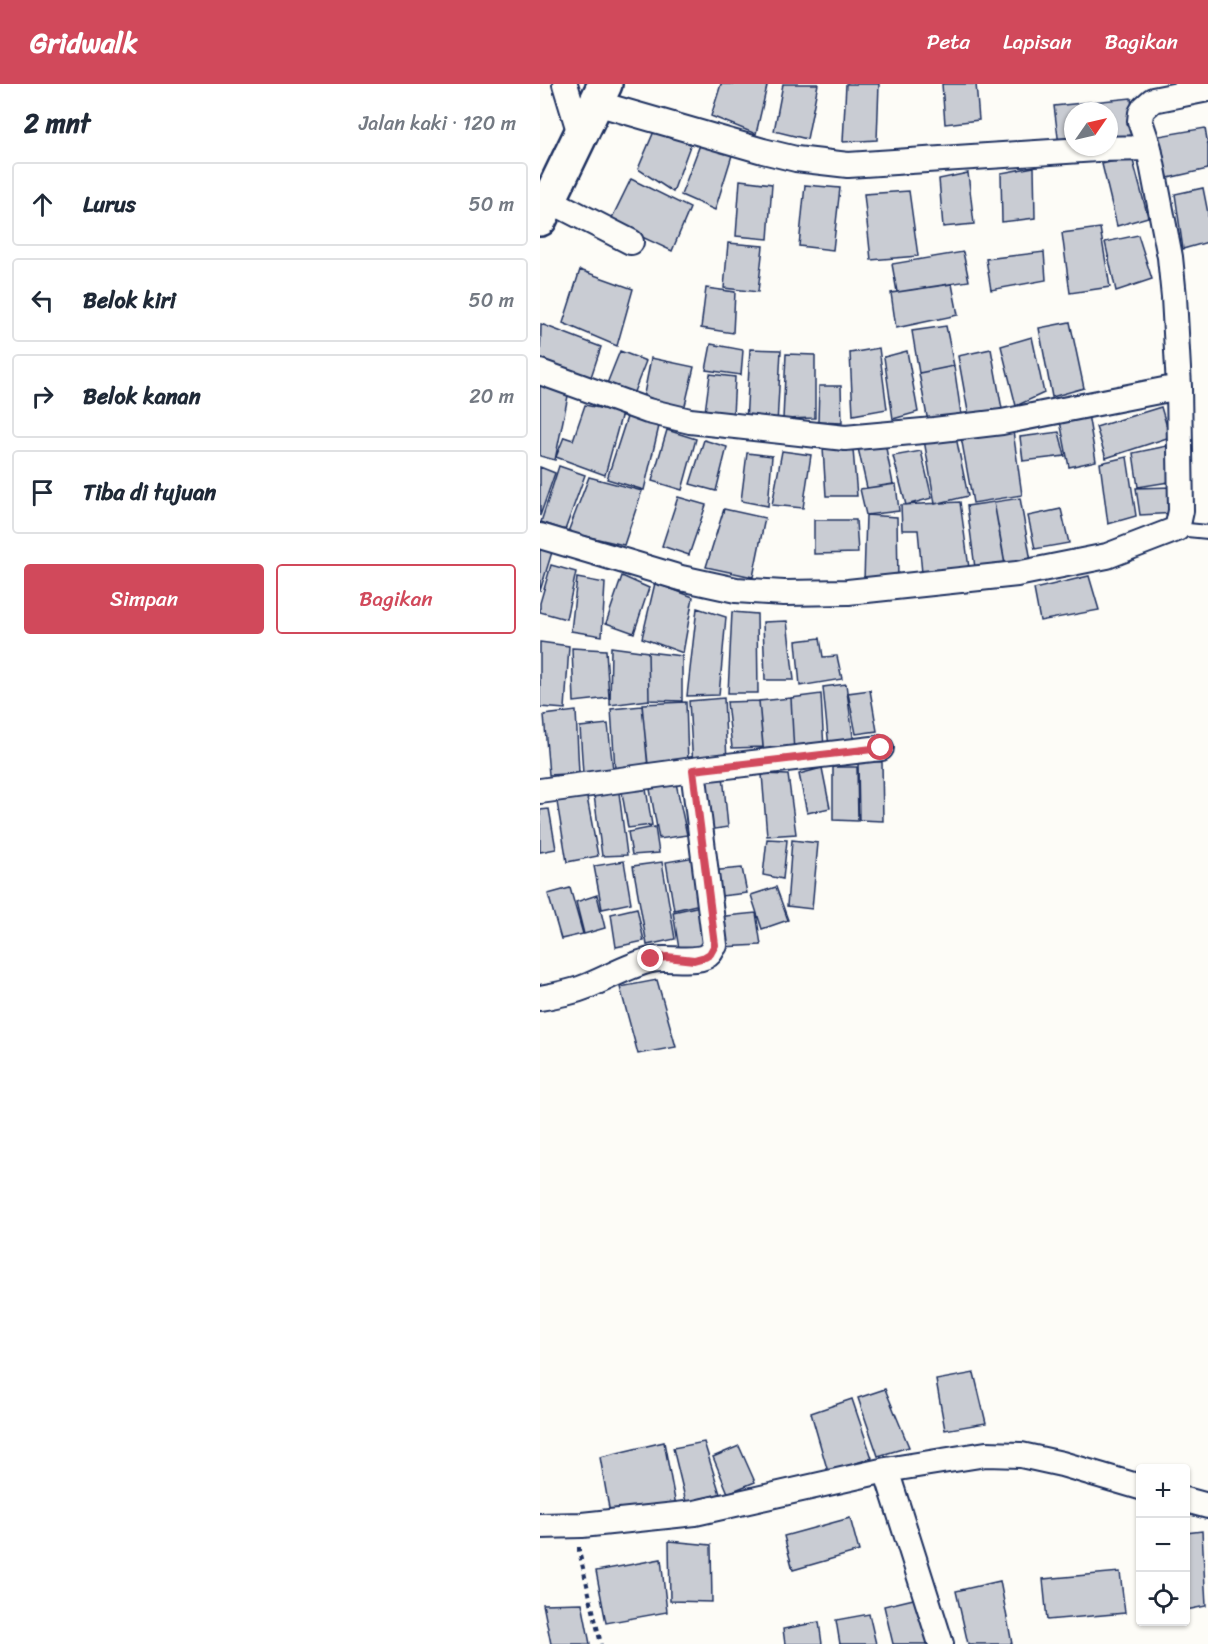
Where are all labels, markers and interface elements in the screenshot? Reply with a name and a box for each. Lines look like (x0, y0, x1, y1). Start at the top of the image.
text: Gridwalk (30, 18, 138, 67)
text: Peta (927, 23, 970, 61)
text: Lapisan (1003, 23, 1072, 61)
text: Bagikan (1105, 23, 1178, 61)
text: 2 mnt (24, 100, 90, 146)
north arrow (1064, 102, 1118, 156)
text: Jalan kaki · 120 m (359, 106, 516, 141)
text: Lurus (83, 185, 136, 224)
text: 50 m (469, 187, 514, 222)
icon: ahead (26, 188, 59, 221)
text: Belok kiri (83, 281, 176, 320)
text: 50 m (469, 283, 514, 318)
icon: left (26, 284, 59, 317)
text: Belok kanan (83, 377, 201, 416)
text: 20 m (469, 379, 514, 414)
icon: right (26, 380, 59, 413)
text: Tiba di tujuan (83, 473, 216, 512)
icon: arrive (26, 476, 59, 509)
button: Simpan (24, 564, 264, 634)
button: Bagikan (276, 564, 516, 634)
route start (867, 734, 893, 760)
route end (637, 945, 663, 971)
map controls (1136, 1464, 1190, 1626)
button: + (1136, 1464, 1190, 1518)
button: − (1136, 1518, 1190, 1572)
button: locate (1136, 1572, 1190, 1626)

